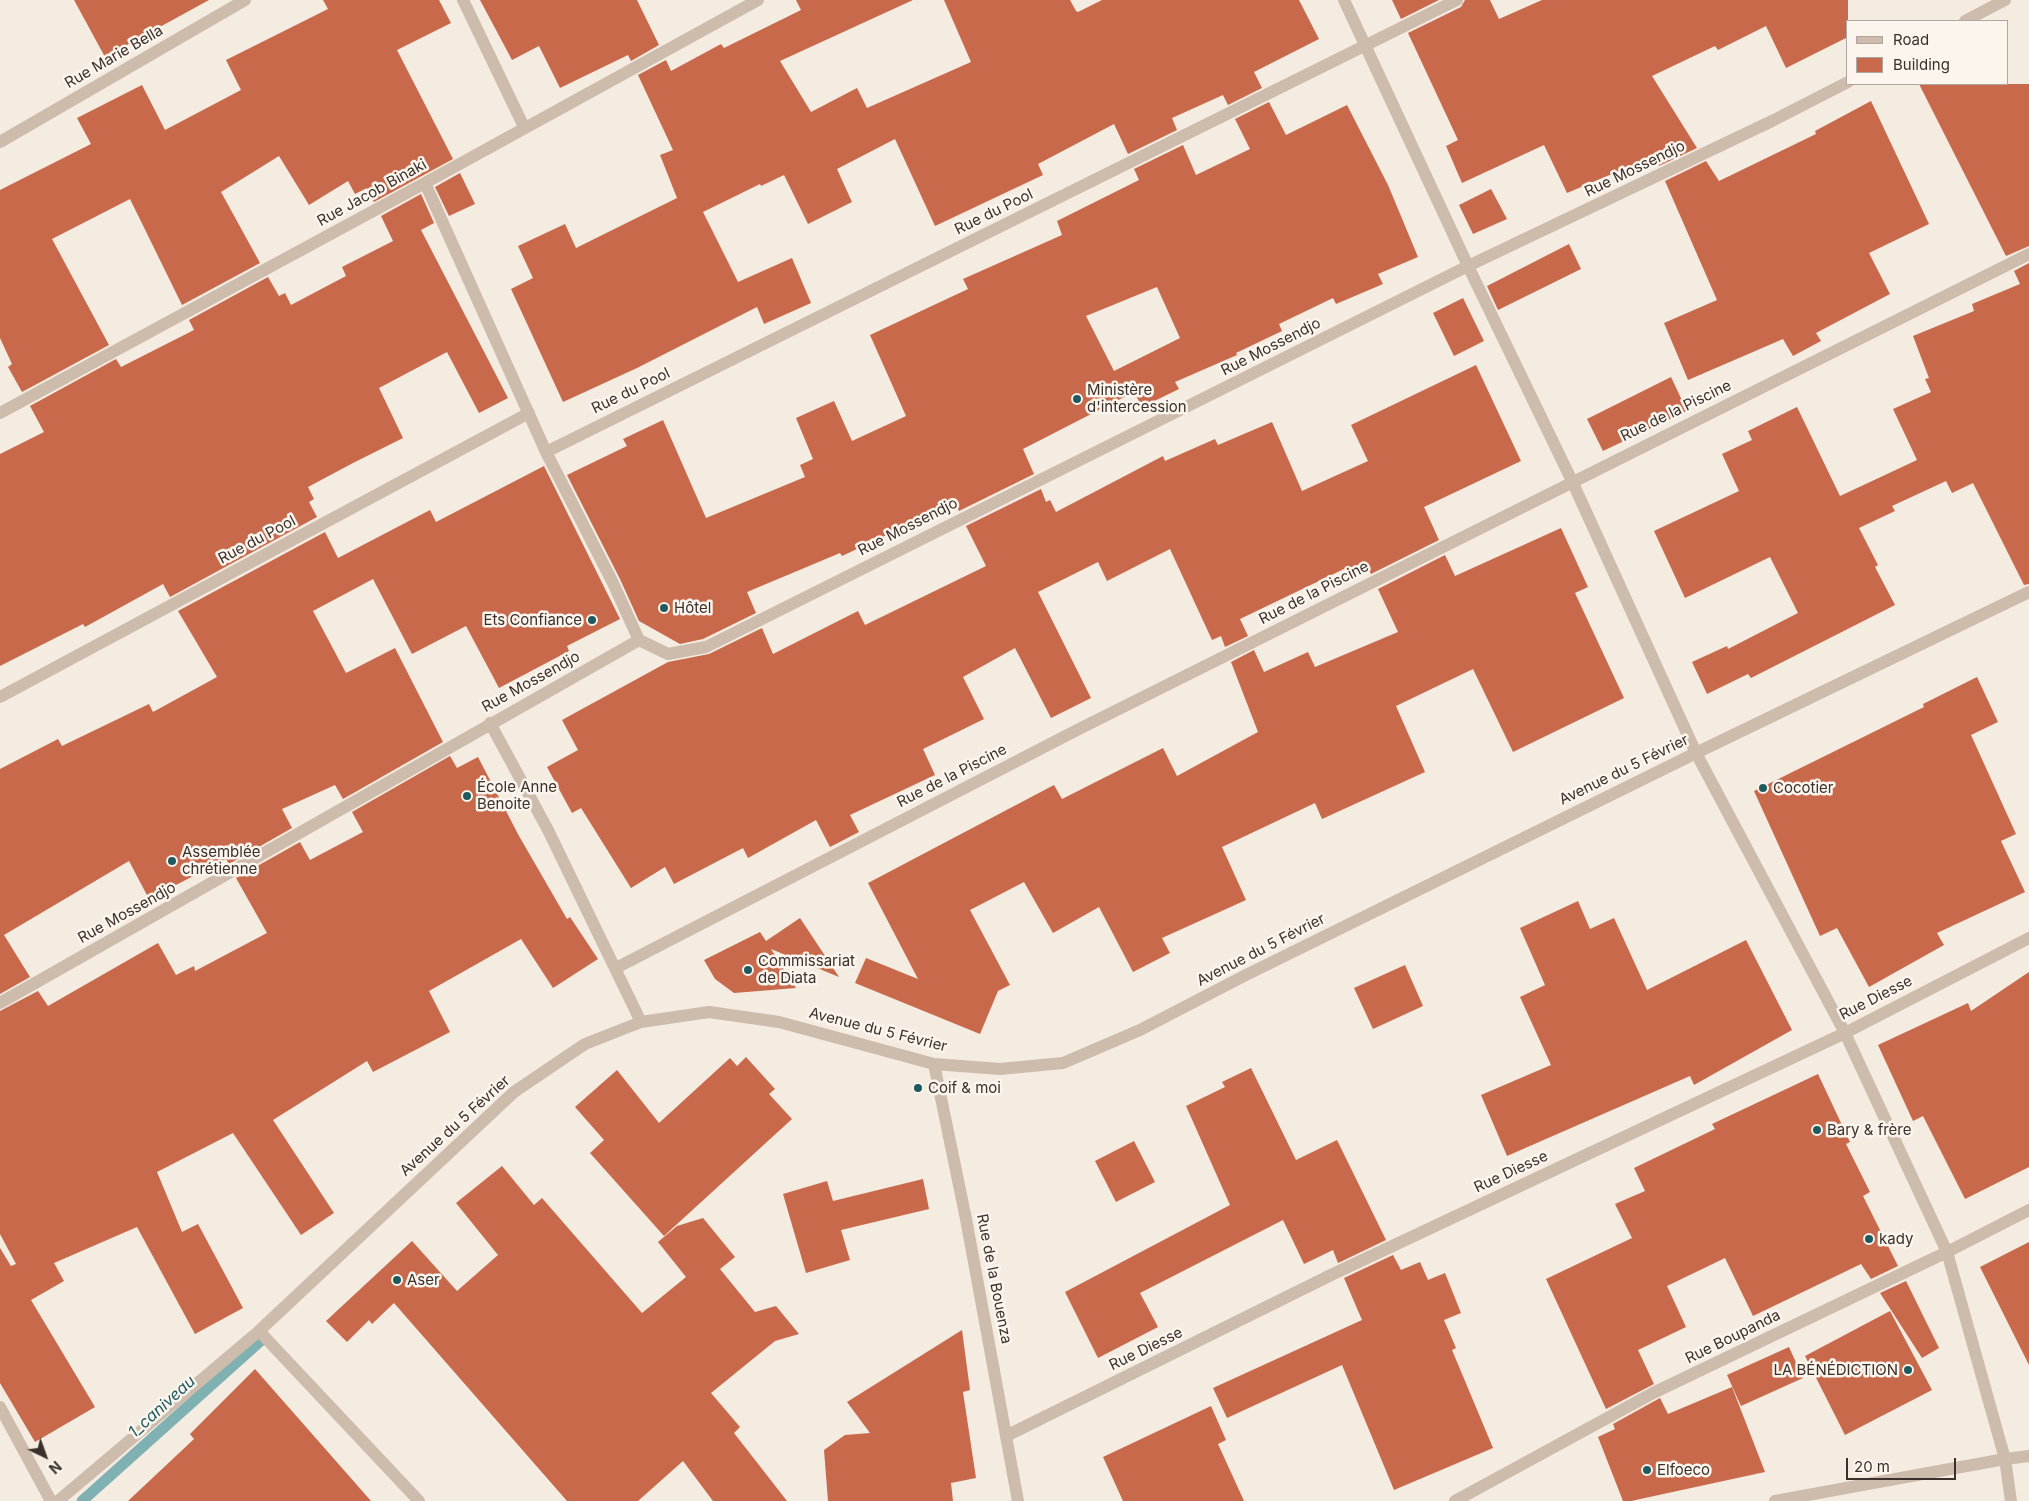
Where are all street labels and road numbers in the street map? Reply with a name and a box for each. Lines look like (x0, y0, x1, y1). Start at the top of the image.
street label: Rue Marie Bella (62, 22, 166, 92)
street label: Rue Mossendjo (1582, 137, 1688, 201)
street label: Rue Jacob Binaki (314, 156, 430, 230)
street label: Rue du Pool (952, 185, 1036, 239)
street label: Rue Mossendjo (1218, 314, 1324, 380)
street label: Rue du Pool (589, 364, 673, 418)
street label: Rue de la Piscine (1618, 376, 1734, 446)
street label: Rue Mossendjo (855, 494, 961, 560)
street label: Rue du Pool (215, 512, 299, 568)
street label: Rue de la Piscine (1256, 558, 1372, 628)
street label: Rue Mossendjo (479, 648, 583, 716)
street label: Avenue du 5 Février (1556, 731, 1692, 809)
street label: Rue de la Piscine (894, 741, 1010, 811)
street label: Rue Mossendjo (75, 879, 179, 947)
street label: Avenue du 5 Février (1194, 910, 1328, 990)
street label: Rue Diesse (1837, 972, 1915, 1024)
street label: Avenue du 5 Février (807, 1004, 949, 1056)
street label: Avenue du 5 Février (396, 1072, 514, 1180)
street label: Rue Diesse (1471, 1147, 1551, 1197)
street label: Rue de la Bouenza (973, 1213, 1015, 1345)
street label: Rue Boupanda (1683, 1306, 1783, 1368)
street label: Rue Diesse (1106, 1324, 1186, 1374)

